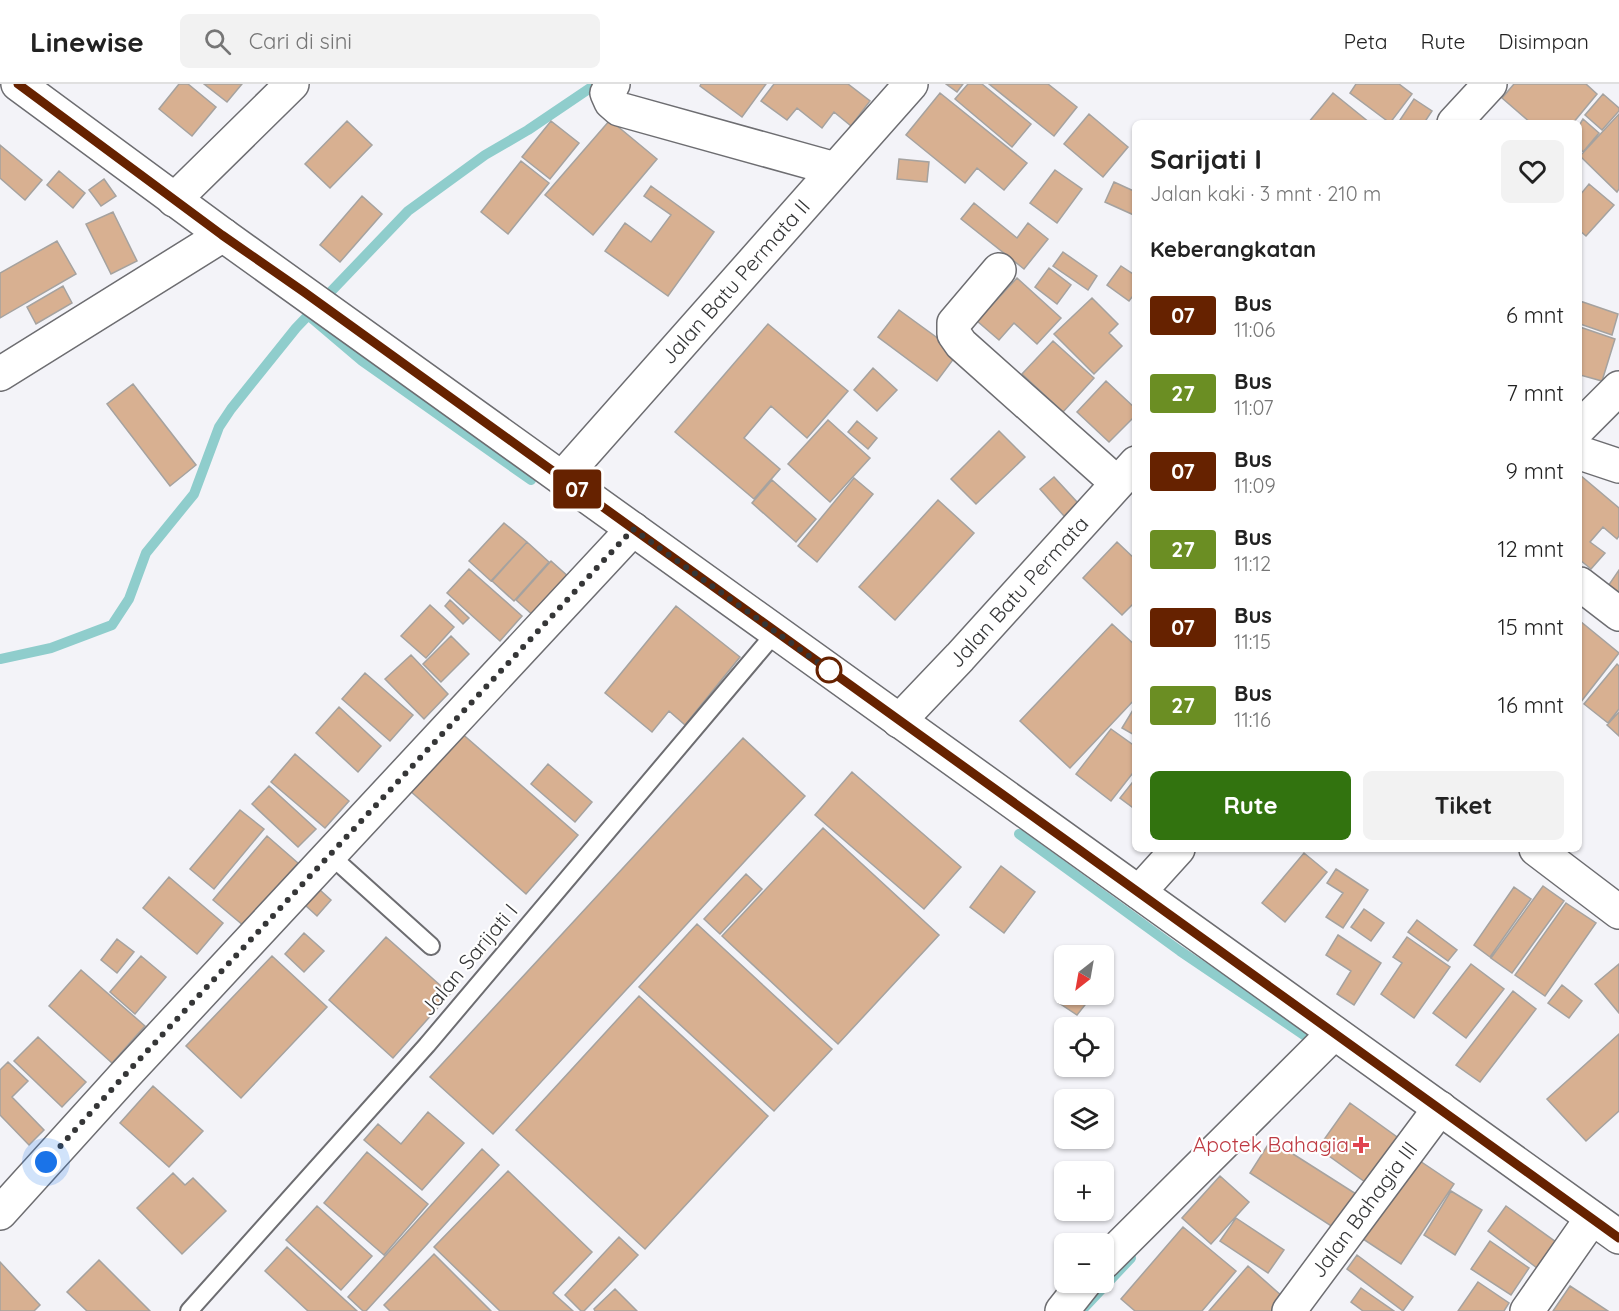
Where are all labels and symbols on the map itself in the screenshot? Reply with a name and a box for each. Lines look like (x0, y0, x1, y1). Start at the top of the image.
street label: Jalan Batu Permata II (655, 193, 815, 369)
line badge: 07 (550, 470, 604, 508)
street label: Jalan Batu Permata (943, 510, 1093, 673)
unlabelled marker (816, 657, 842, 683)
street label: Jalan Sarijati I (414, 898, 523, 1021)
north arrow (1054, 945, 1114, 1005)
place label: Apotek Bahagia (1193, 1131, 1349, 1157)
street label: Jalan Bahagia III (1304, 1136, 1423, 1283)
marker: Apotek Bahagia (1354, 1138, 1368, 1152)
your location (31, 1147, 61, 1177)

